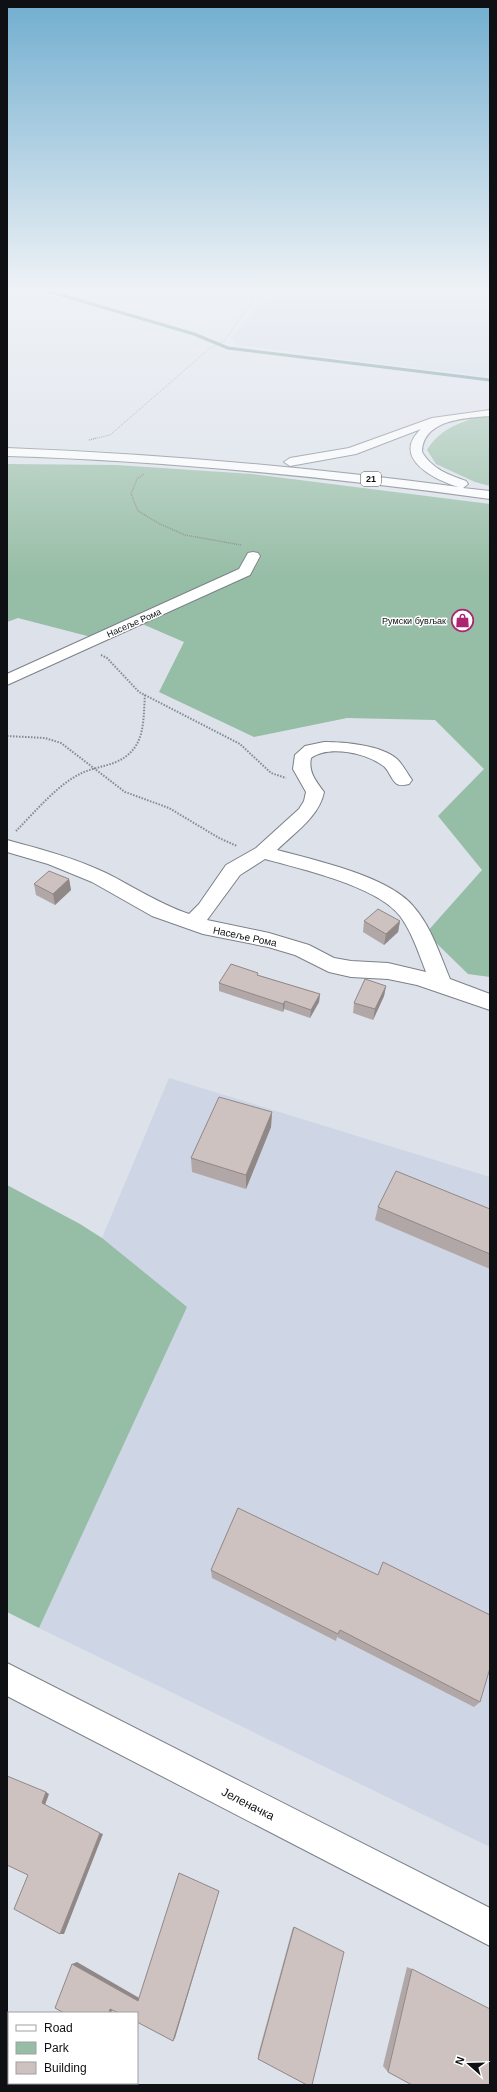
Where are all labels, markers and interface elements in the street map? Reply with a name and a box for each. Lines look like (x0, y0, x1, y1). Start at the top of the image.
road number: 21 (361, 472, 381, 486)
street label: Насеље Рома (105, 607, 163, 639)
shop icon: Румски бувљак (449, 608, 475, 634)
place label: Румски бувљак (382, 616, 446, 626)
street label: Насеље Рома (212, 924, 278, 949)
street label: Јеленачка (219, 1785, 277, 1823)
legend (8, 2012, 138, 2084)
text: Road (44, 2021, 73, 2035)
text: Park (44, 2041, 70, 2055)
north arrow (449, 2044, 489, 2084)
text: N (453, 2055, 467, 2066)
text: Building (44, 2061, 87, 2075)

